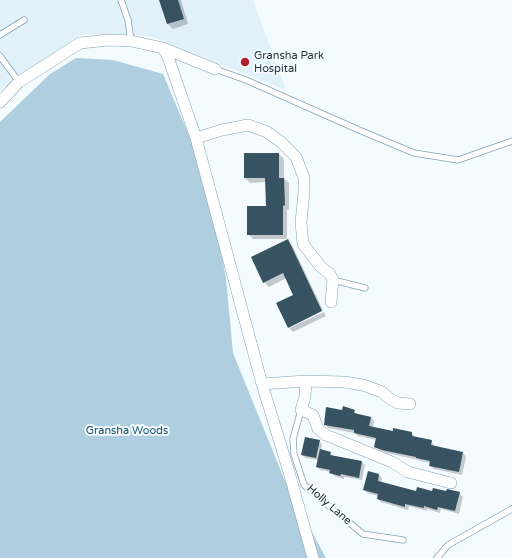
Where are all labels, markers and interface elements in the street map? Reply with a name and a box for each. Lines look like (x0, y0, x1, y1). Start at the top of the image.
place label: Gransha Park Hospital (254, 49, 324, 75)
marker: Gransha Park Hospital (239, 56, 251, 68)
park label: Gransha Woods (86, 424, 168, 438)
street label: Holly Lane (304, 482, 354, 528)

